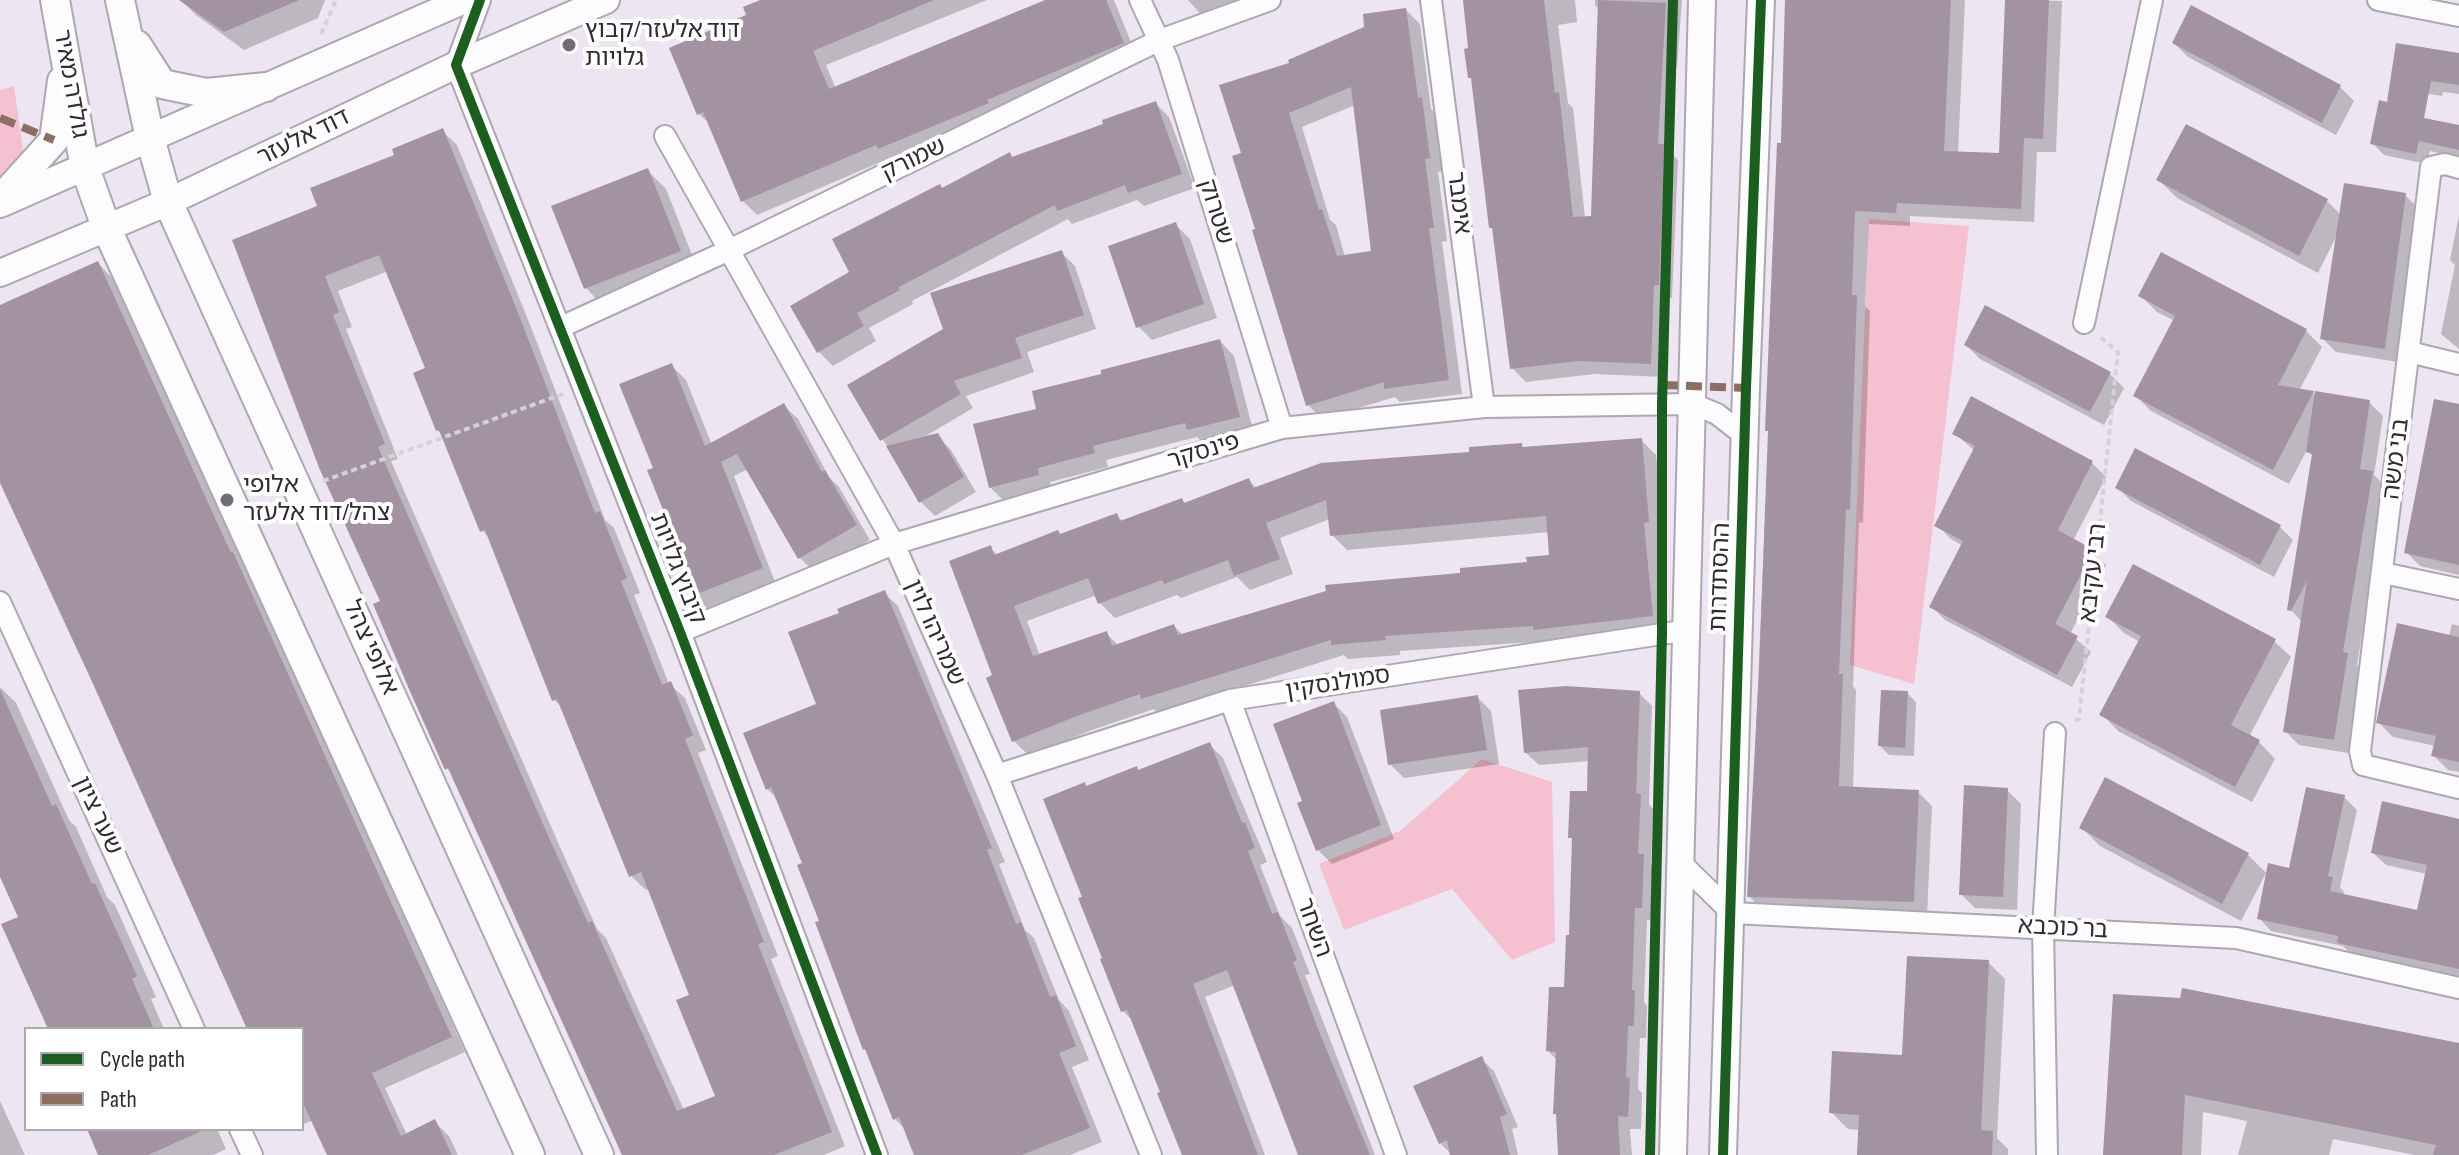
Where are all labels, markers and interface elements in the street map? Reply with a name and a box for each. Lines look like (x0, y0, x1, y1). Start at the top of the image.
place label: דוד אלעזר/קבוץ גלויות (585, 17, 740, 73)
street label: גולדה מאיר (46, 27, 94, 141)
marker: דוד אלעזר/קבוץ גלויות (560, 36, 578, 54)
street label: דוד אלעזר (253, 103, 355, 173)
street label: שמורק (877, 132, 951, 188)
street label: אימבר (1440, 170, 1476, 236)
street label: שטרוק (1191, 176, 1239, 248)
street label: בני משה (2378, 417, 2416, 501)
street label: פינסקר (1165, 427, 1243, 477)
place label: אלופי צהל/דוד אלעזר (243, 472, 390, 528)
marker: אלופי צהל/דוד אלעזר (218, 491, 236, 509)
street label: קיבוץ גלויות (643, 509, 711, 629)
street label: ההסתדרות (1705, 522, 1737, 632)
street label: רבי עקיבא (2074, 522, 2114, 624)
street label: שמריהו לוין (898, 575, 970, 691)
street label: אלופי צהל (336, 596, 404, 700)
street label: סמולנסקין (1284, 662, 1392, 706)
street label: שער ציון (66, 772, 128, 860)
street label: השחר (1289, 894, 1337, 962)
street label: בר כוכבא (2017, 912, 2109, 946)
legend (24, 1027, 304, 1131)
text: Cycle path (100, 1045, 185, 1074)
text: Path (100, 1085, 137, 1114)

